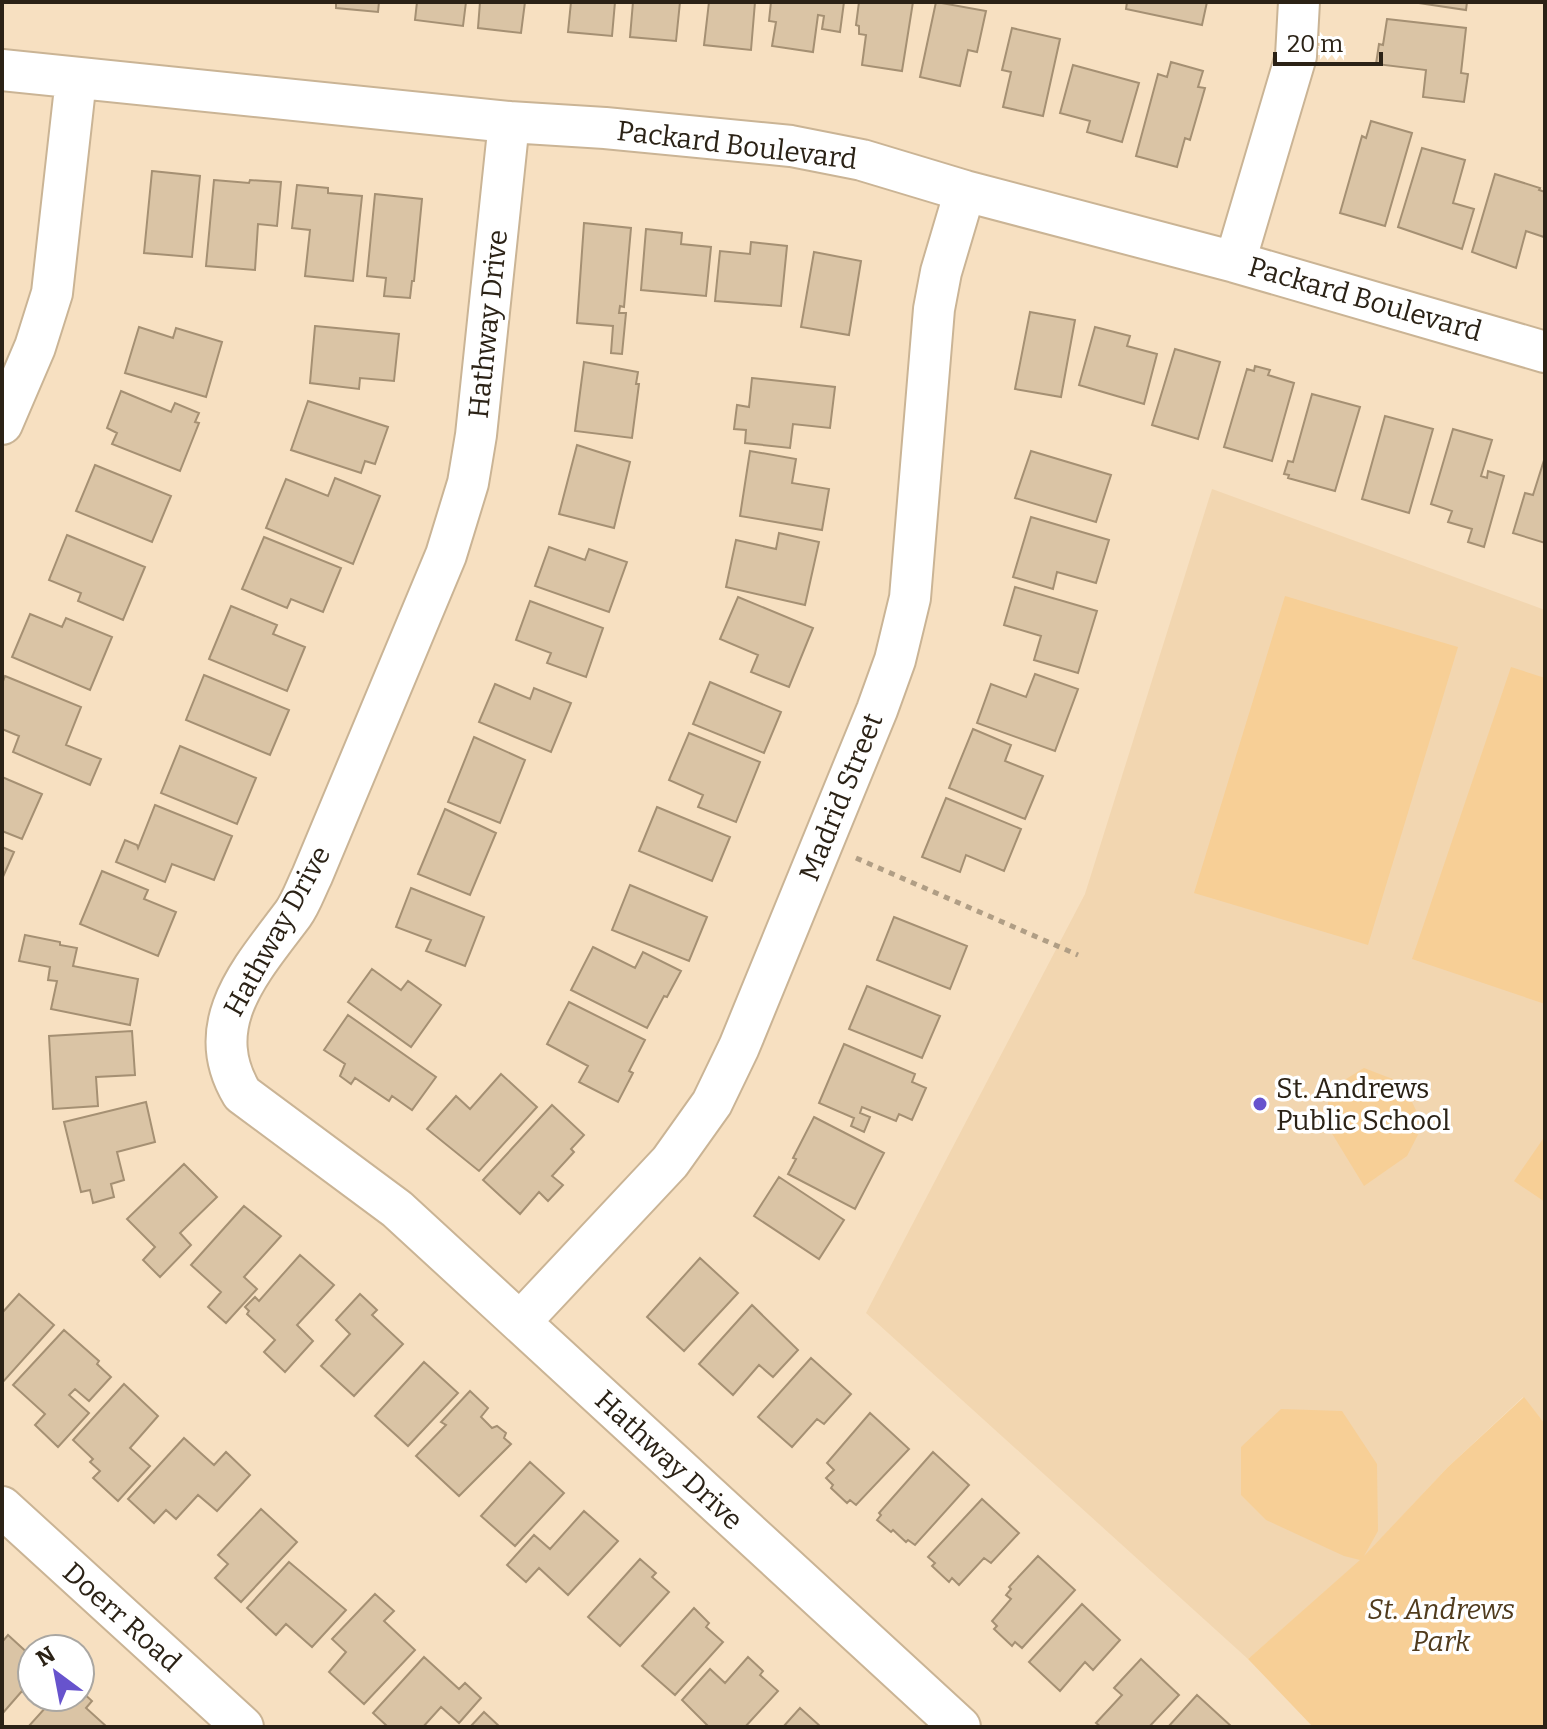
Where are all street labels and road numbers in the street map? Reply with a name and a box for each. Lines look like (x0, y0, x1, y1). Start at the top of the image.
street label: Packard Boulevard (615, 114, 859, 176)
street label: Hathway Drive (462, 228, 514, 420)
street label: Packard Boulevard (1244, 250, 1486, 348)
street label: Madrid Street (792, 708, 890, 886)
street label: Hathway Drive (217, 840, 337, 1022)
street label: Hathway Drive (588, 1383, 750, 1537)
street label: Doerr Road (56, 1556, 188, 1678)

